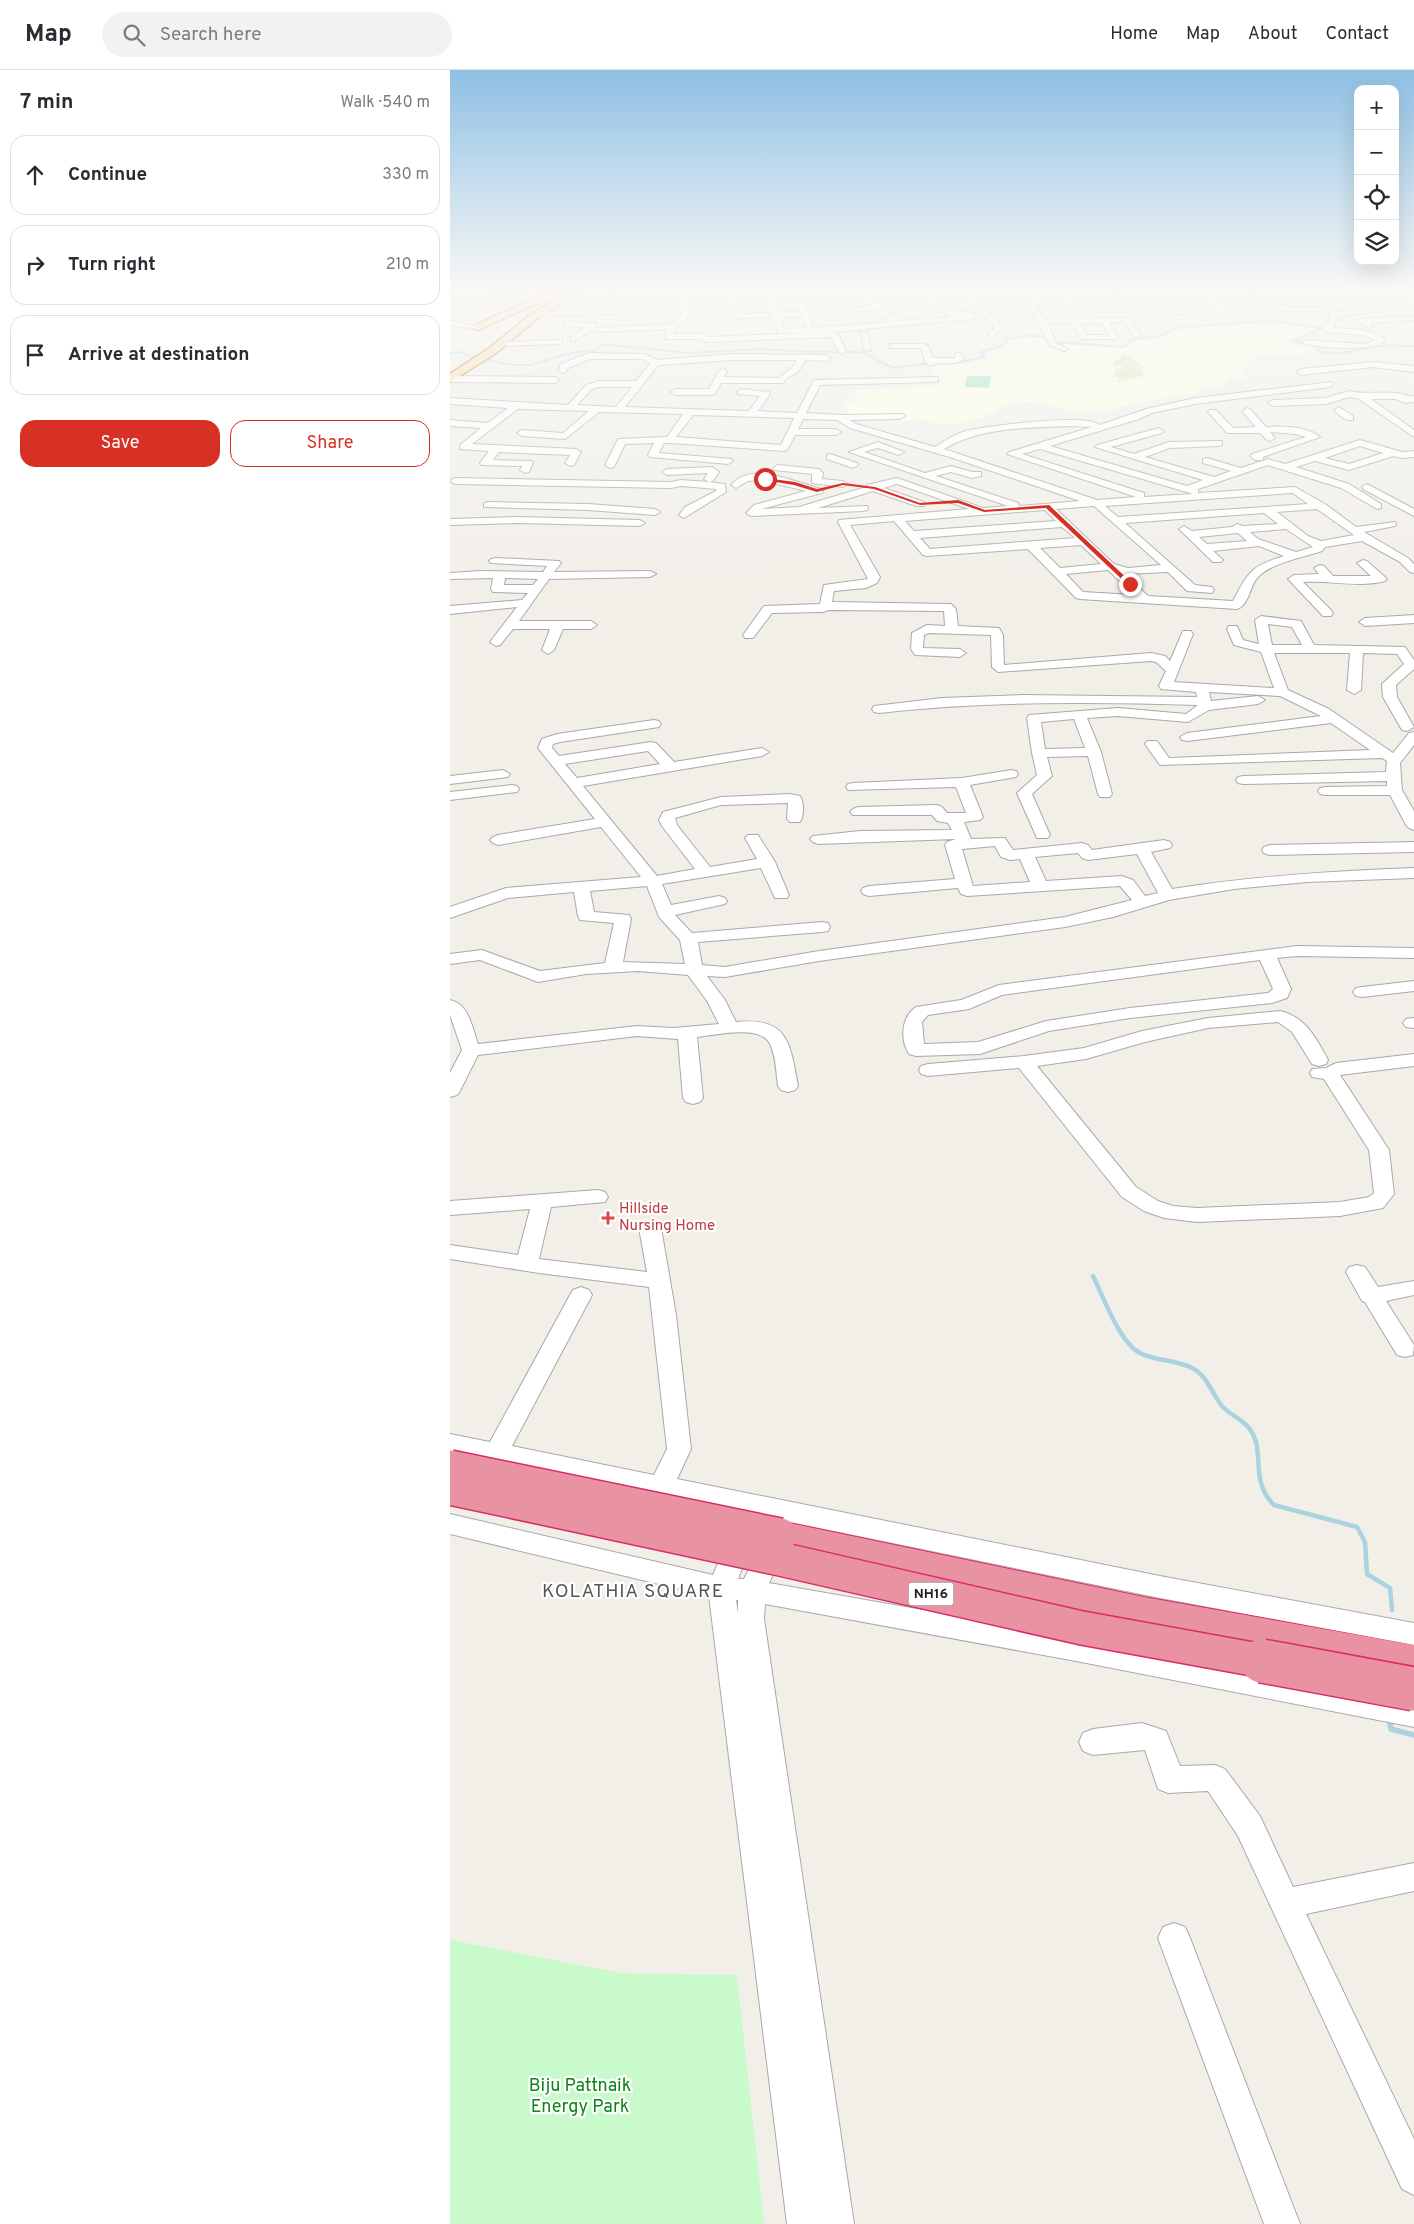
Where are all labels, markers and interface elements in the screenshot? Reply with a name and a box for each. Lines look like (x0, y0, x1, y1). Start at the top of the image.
search box (102, 12, 452, 57)
text: Map (25, 20, 72, 50)
icon: search (120, 21, 148, 49)
text: Search here (160, 23, 261, 47)
text: Home (1110, 23, 1158, 46)
text: Map (1186, 23, 1220, 46)
text: About (1248, 23, 1297, 46)
text: Contact (1325, 23, 1389, 46)
map controls (1354, 85, 1399, 265)
button: + (1354, 85, 1399, 130)
text: 7 min (20, 89, 73, 116)
text: Walk · 540 m (341, 93, 430, 113)
button: − (1354, 130, 1399, 175)
icon: ahead (21, 161, 49, 189)
text: Continue (68, 163, 147, 187)
text: 330 m (382, 165, 429, 185)
button: locate (1354, 175, 1399, 220)
button: layers (1354, 220, 1399, 265)
icon: right (21, 251, 49, 279)
text: Turn right (68, 253, 156, 277)
text: 210 m (386, 255, 429, 275)
icon: arrive (21, 341, 49, 369)
text: Arrive at destination (68, 343, 249, 367)
button: Save (20, 420, 220, 467)
button: Share (230, 420, 430, 467)
route start (754, 468, 777, 491)
route end (1119, 573, 1142, 596)
place label: Hillside Nursing Home (619, 1200, 715, 1236)
marker: Hillside Nursing Home (601, 1211, 615, 1225)
district label: KOLATHIA SQUARE (542, 1580, 724, 1604)
road number: NH16 (908, 1582, 954, 1606)
park label: Biju Pattnaik Energy Park (529, 2075, 631, 2119)

